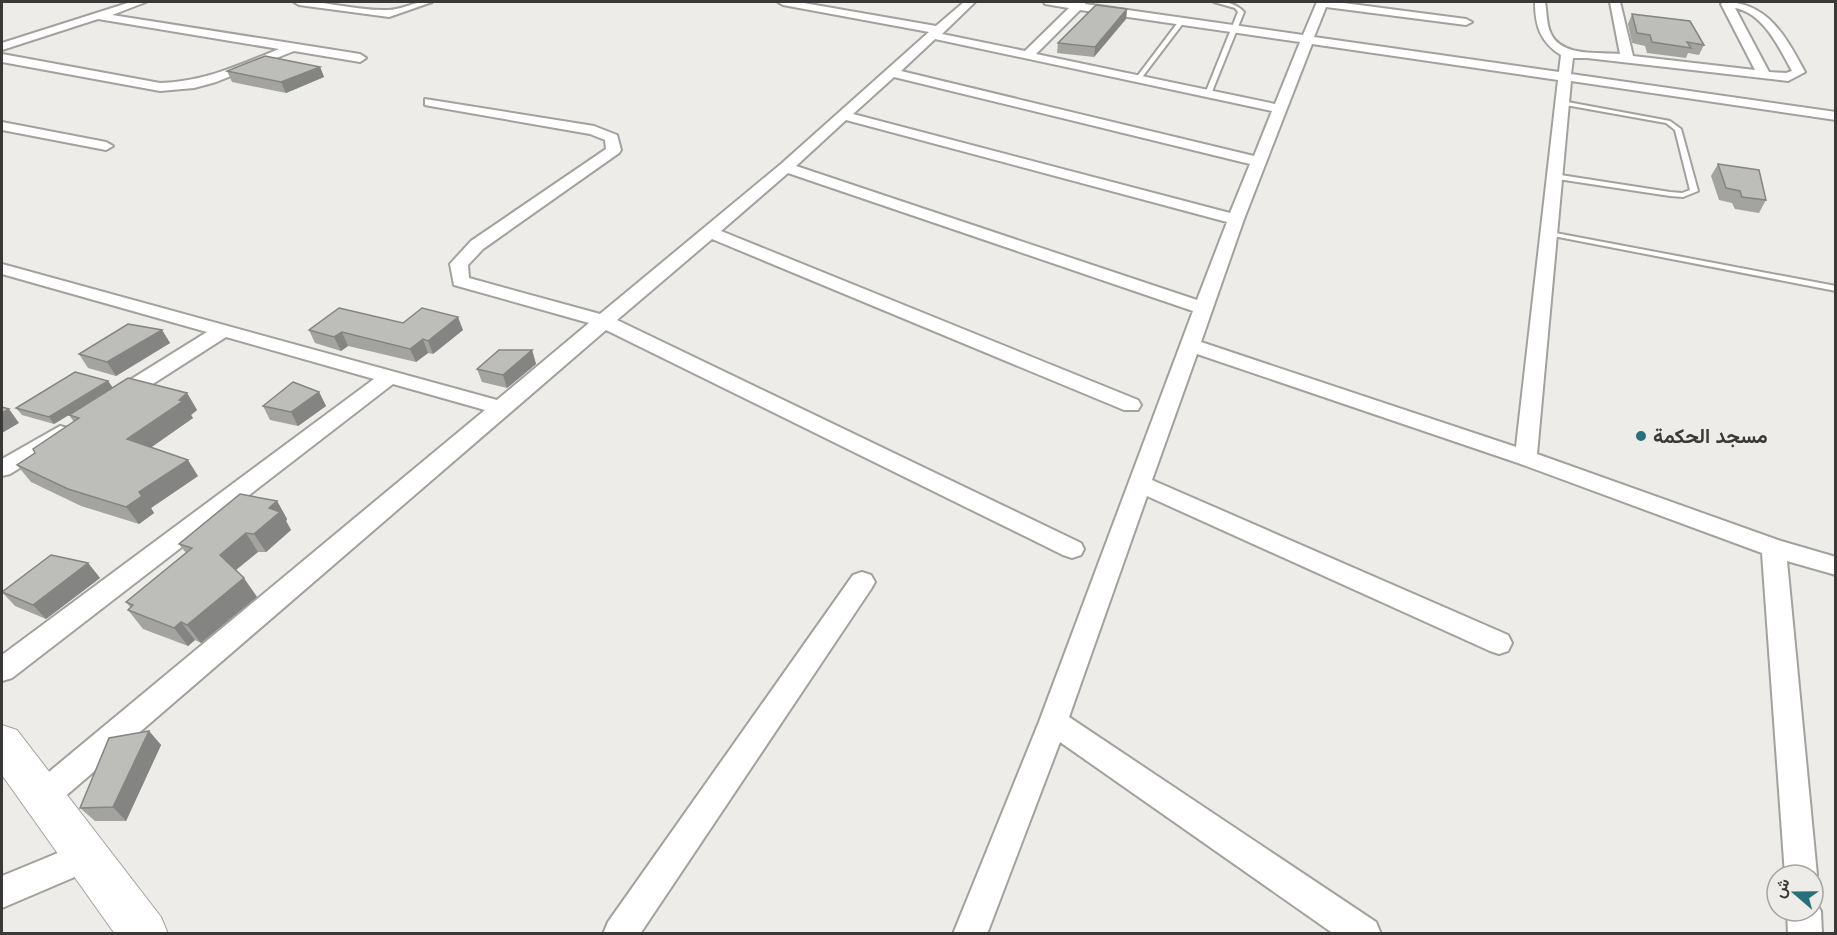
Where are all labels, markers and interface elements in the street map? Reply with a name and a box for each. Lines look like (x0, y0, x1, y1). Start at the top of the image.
place label: مسجد الحكمة (1653, 424, 1768, 448)
marker: مسجد الحكمة (1634, 429, 1648, 443)
north arrow (1765, 863, 1825, 923)
text: ش (1768, 875, 1794, 900)

